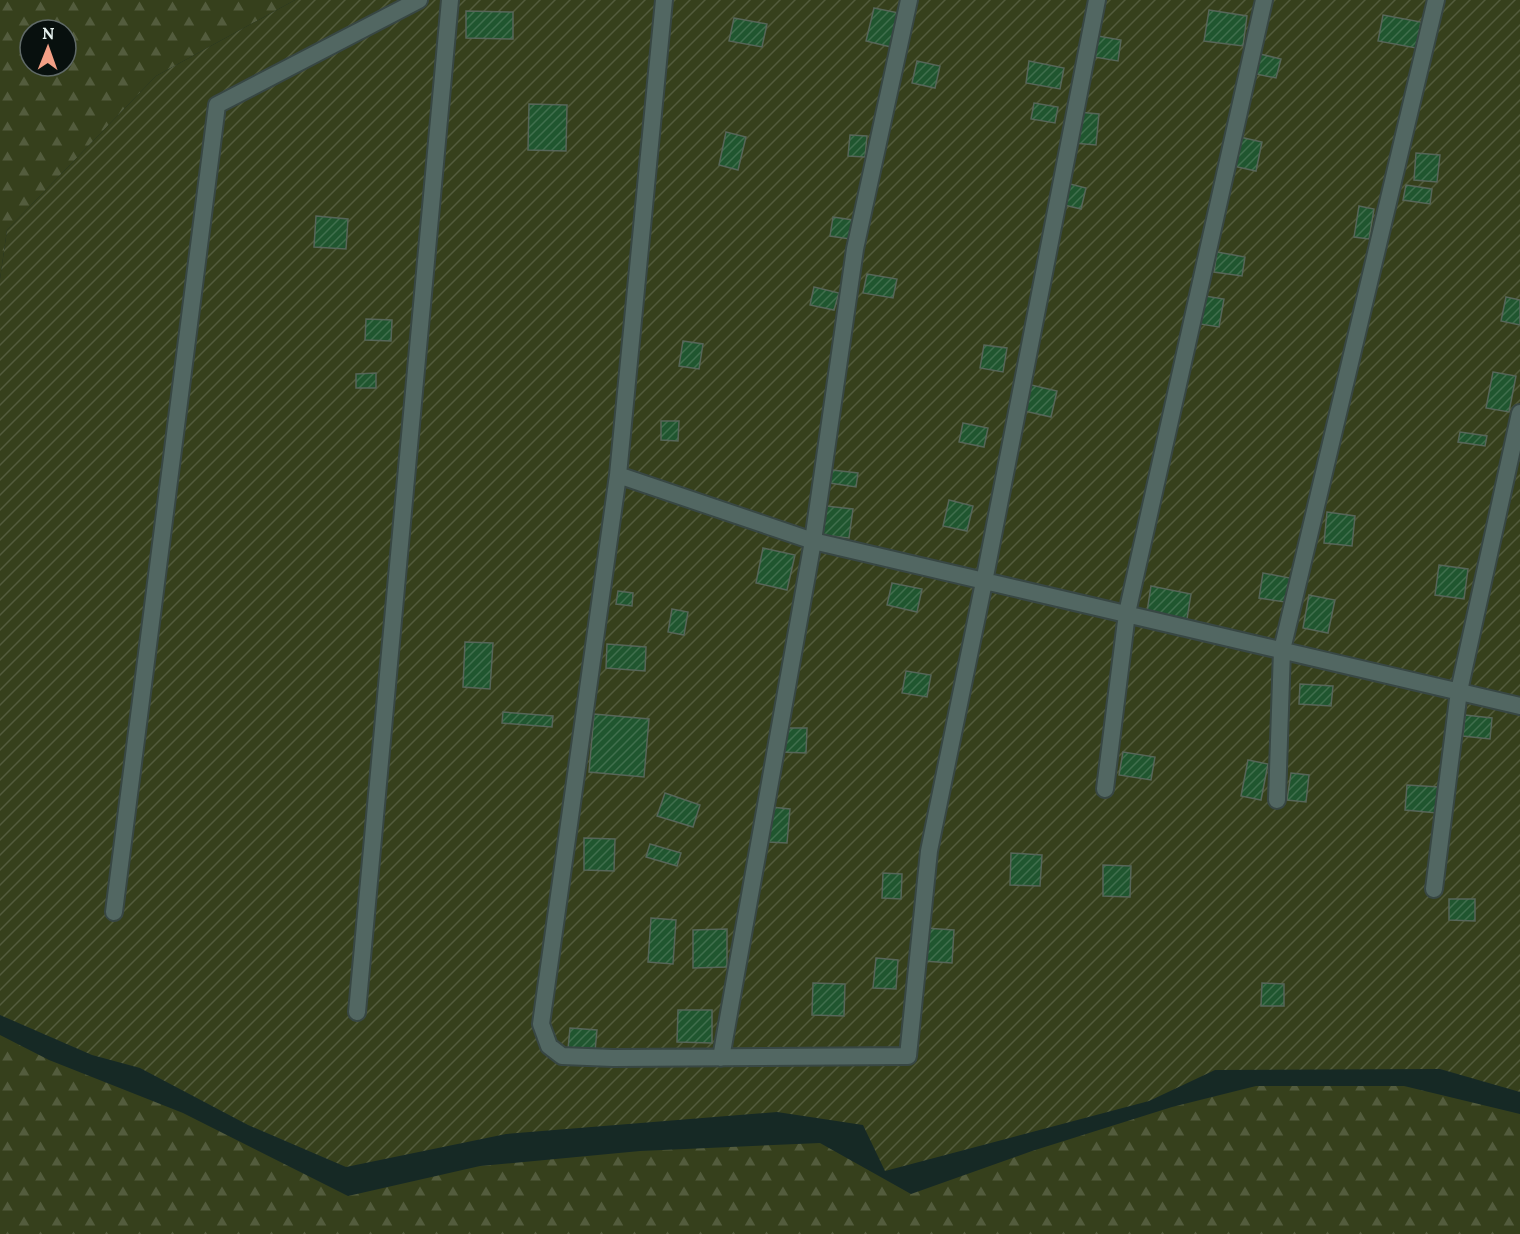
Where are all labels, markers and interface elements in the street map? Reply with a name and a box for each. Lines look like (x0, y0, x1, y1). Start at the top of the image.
north arrow (18, 18, 78, 78)
text: N (42, 23, 55, 43)

